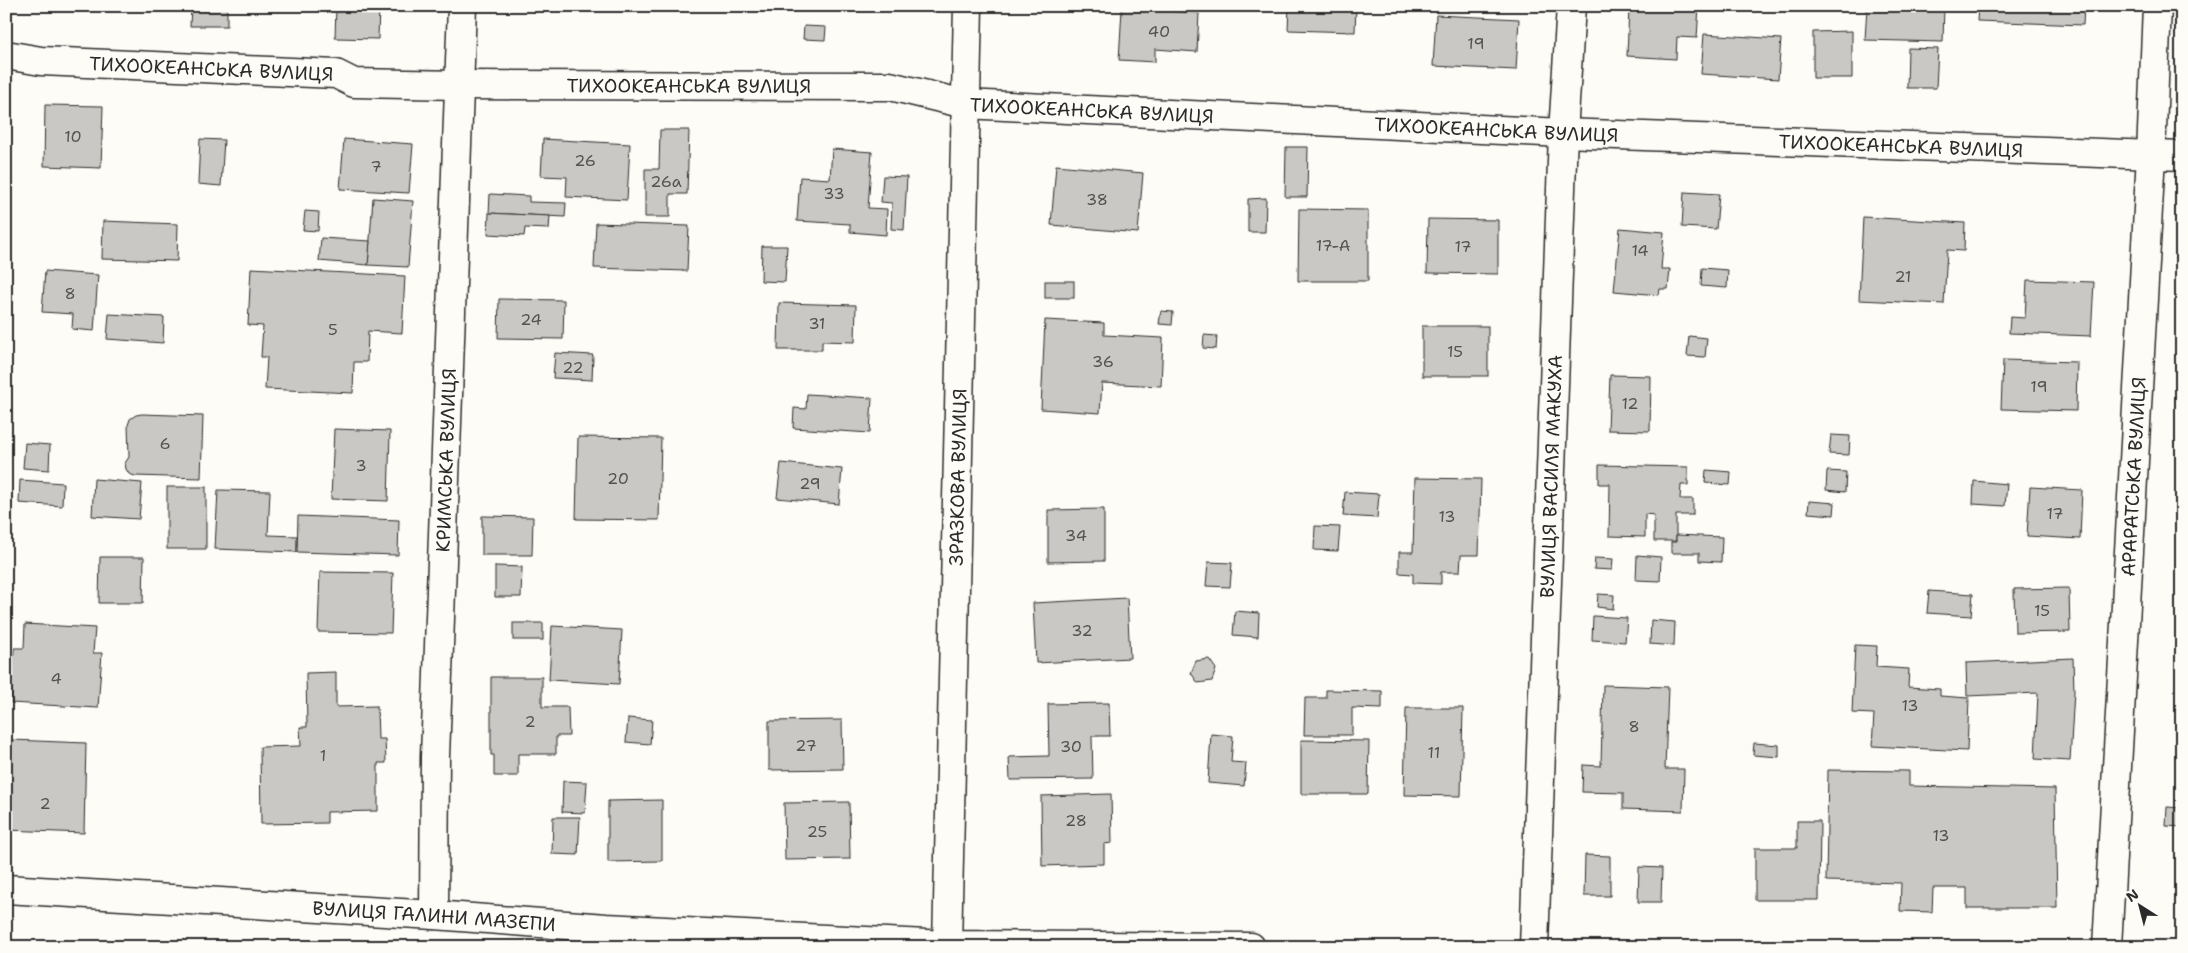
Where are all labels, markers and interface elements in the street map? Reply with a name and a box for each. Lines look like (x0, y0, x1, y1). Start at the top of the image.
house number: 40 (1148, 21, 1170, 42)
house number: 19 (1467, 33, 1485, 54)
street label: ТИХООКЕАНСЬКА ВУЛИЦЯ (89, 51, 334, 86)
street label: ТИХООКЕАНСЬКА ВУЛИЦЯ (567, 73, 811, 98)
street label: ТИХООКЕАНСЬКА ВУЛИЦЯ (969, 92, 1214, 129)
street label: ТИХООКЕАНСЬКА ВУЛИЦЯ (1374, 111, 1619, 148)
house number: 10 (64, 126, 82, 147)
street label: ТИХООКЕАНСЬКА ВУЛИЦЯ (1778, 129, 2024, 163)
house number: 26 (574, 150, 596, 171)
house number: 7 (370, 156, 382, 177)
house number: 26а (650, 171, 682, 192)
house number: 33 (823, 183, 845, 204)
house number: 38 (1086, 189, 1108, 210)
house number: 17-А (1316, 235, 1350, 256)
house number: 17 (1454, 236, 1472, 257)
house number: 14 (1631, 240, 1649, 261)
house number: 21 (1894, 266, 1912, 287)
house number: 8 (64, 283, 76, 304)
house number: 24 (520, 309, 542, 330)
house number: 31 (808, 313, 826, 334)
house number: 5 (328, 319, 338, 340)
house number: 15 (1447, 341, 1463, 362)
house number: 36 (1092, 351, 1114, 372)
street label: ВУЛИЦЯ ВАСИЛЯ МАКУХА (1534, 354, 1568, 598)
house number: 22 (562, 357, 584, 378)
street label: КРИМСЬКА ВУЛИЦЯ (430, 368, 461, 553)
house number: 19 (2030, 376, 2048, 397)
street label: АРАРАТСЬКА ВУЛИЦЯ (2115, 376, 2151, 577)
street label: ЗРАЗКОВА ВУЛИЦЯ (943, 388, 972, 566)
house number: 12 (1621, 393, 1639, 414)
house number: 6 (159, 433, 171, 454)
house number: 3 (355, 455, 367, 476)
house number: 20 (607, 468, 629, 489)
house number: 29 (799, 473, 821, 494)
house number: 17 (2046, 503, 2064, 524)
house number: 13 (1438, 506, 1456, 527)
house number: 34 (1065, 525, 1087, 546)
house number: 15 (2034, 600, 2050, 621)
house number: 32 (1071, 620, 1093, 641)
house number: 4 (50, 668, 62, 689)
house number: 13 (1901, 695, 1919, 716)
house number: 2 (524, 711, 536, 732)
house number: 8 (1628, 716, 1640, 737)
house number: 27 (795, 735, 817, 756)
house number: 30 (1060, 736, 1082, 757)
house number: 11 (1428, 742, 1440, 763)
house number: 1 (320, 745, 326, 766)
house number: 2 (39, 793, 51, 814)
house number: 28 (1065, 810, 1087, 831)
house number: 25 (807, 821, 827, 842)
house number: 13 (1932, 825, 1950, 846)
north arrow (2116, 880, 2166, 930)
text: N (2123, 885, 2142, 906)
street label: ВУЛИЦЯ ГАЛИНИ МАЗЕПИ (312, 895, 557, 937)

